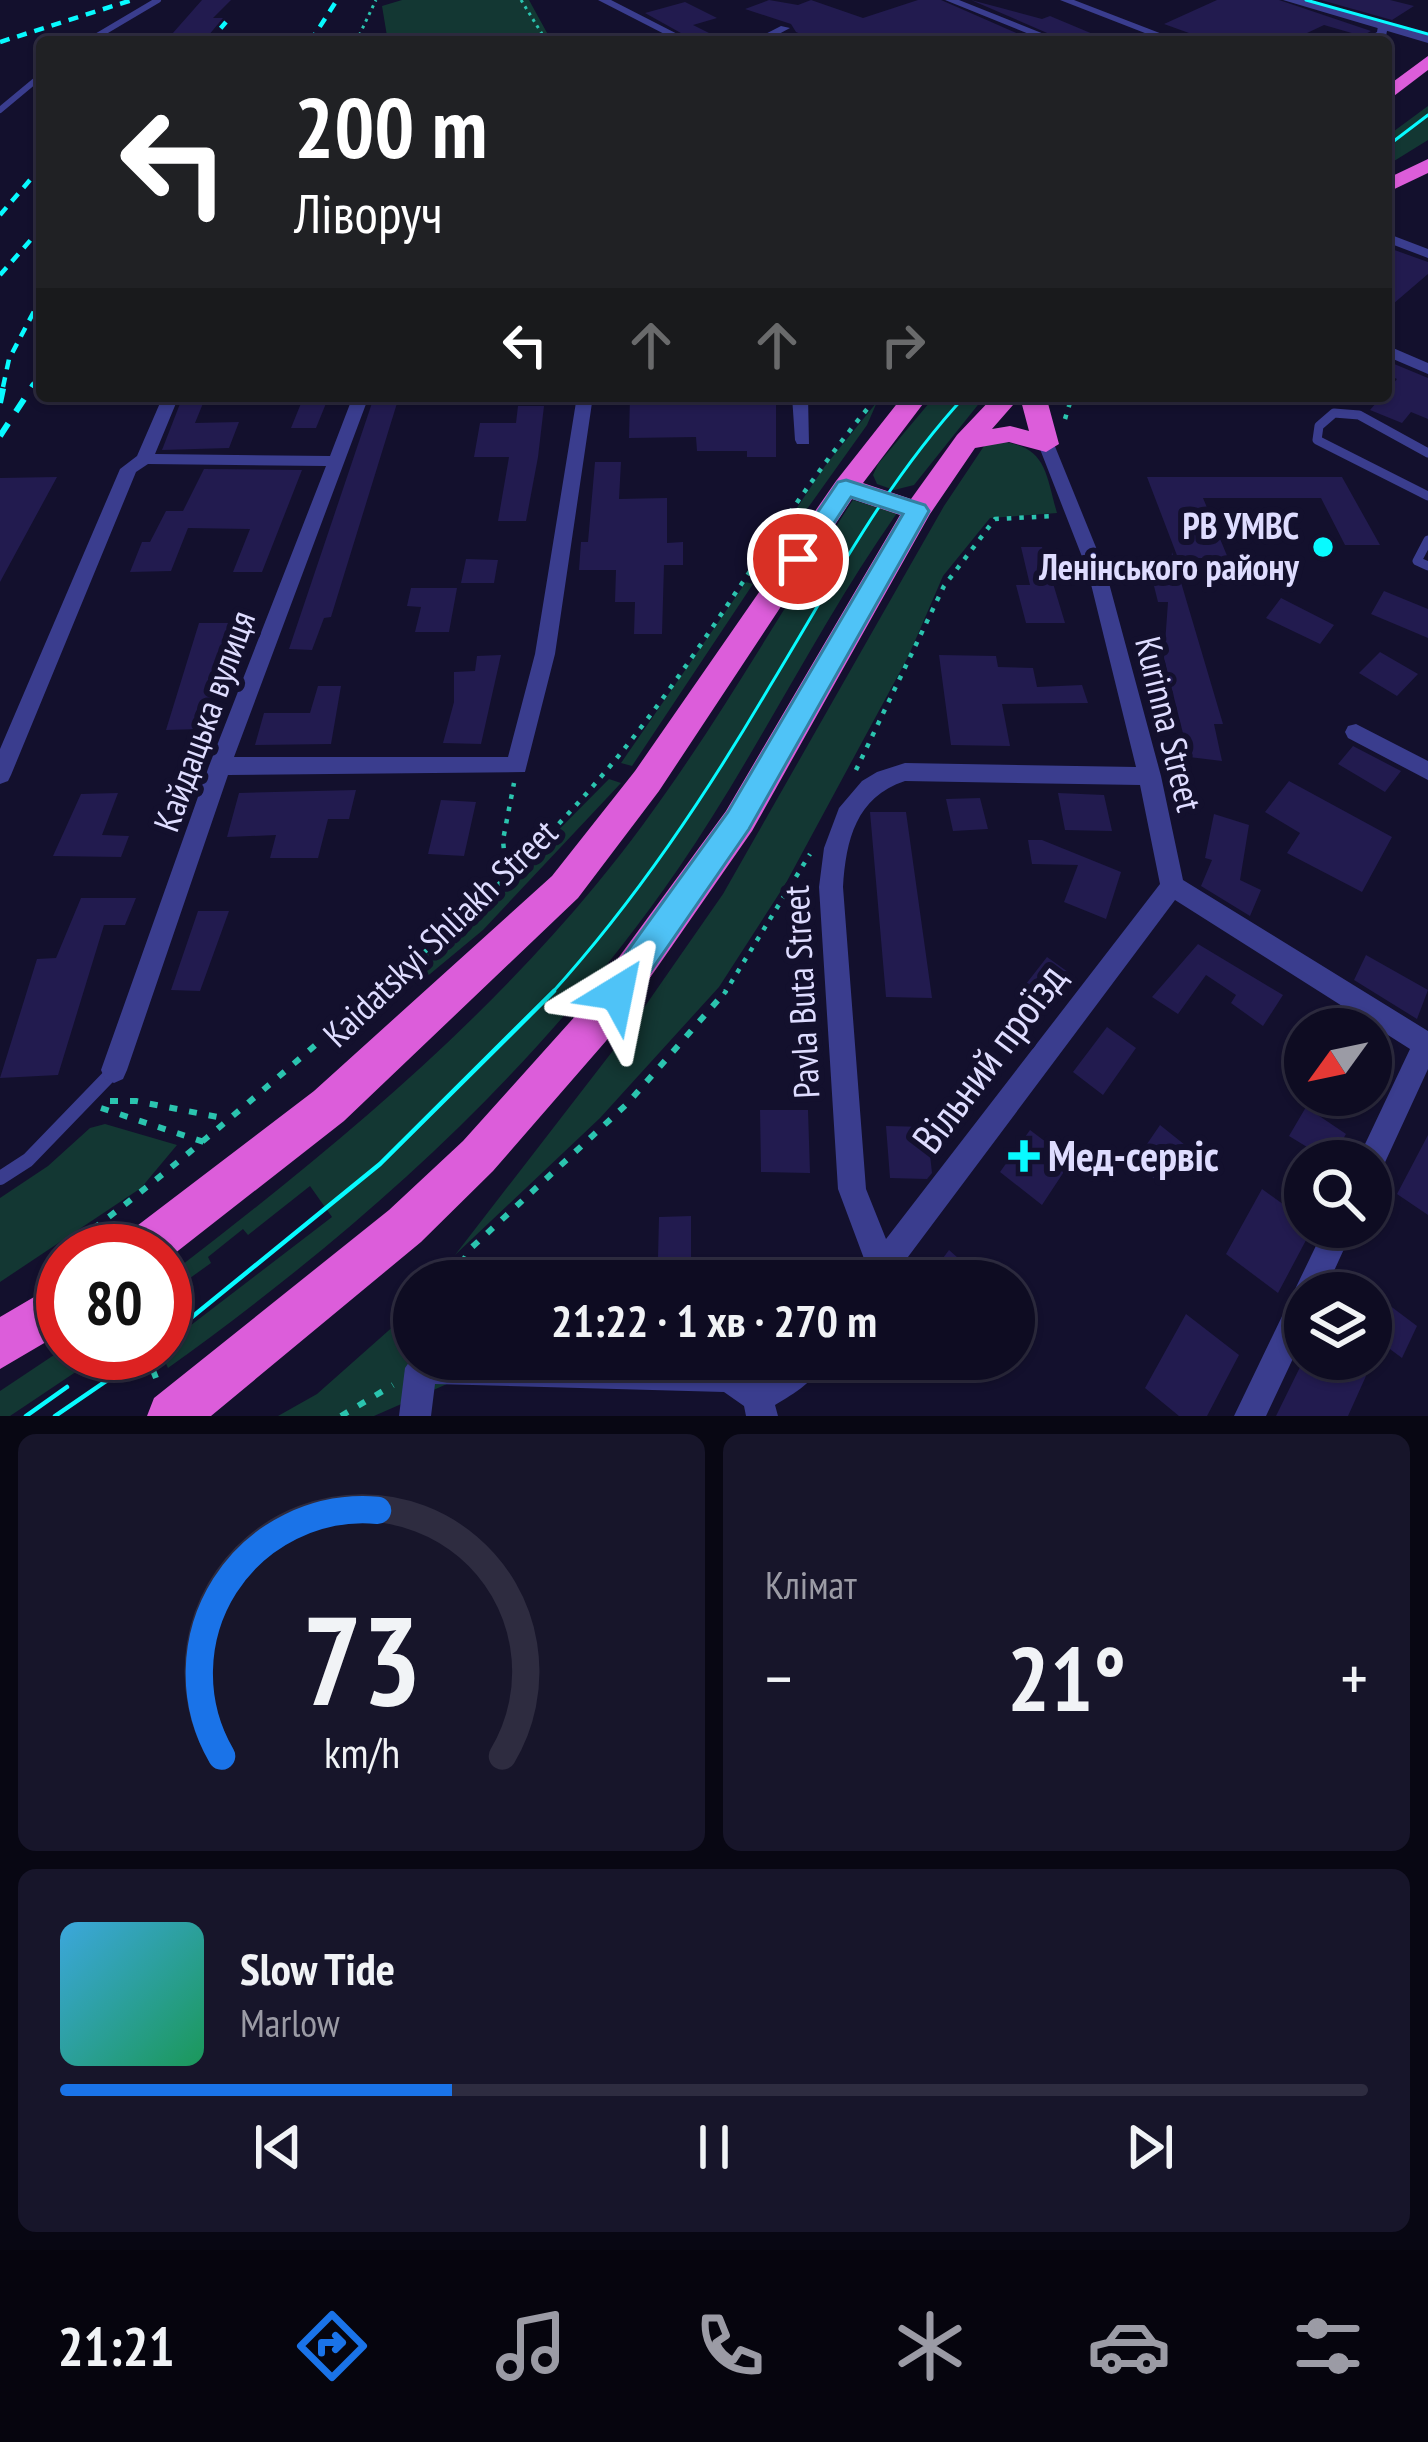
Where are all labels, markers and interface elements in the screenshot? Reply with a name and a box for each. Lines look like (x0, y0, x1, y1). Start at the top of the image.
text: 200 m (294, 72, 487, 181)
icon: left (96, 84, 252, 240)
text: Ліворуч (294, 178, 443, 248)
icon: left (492, 312, 558, 378)
icon: ahead (618, 312, 684, 378)
icon: ahead (744, 312, 810, 378)
icon: right (870, 312, 936, 378)
place label: РВ УМВС Ленінського району (1038, 502, 1300, 590)
pin (747, 508, 849, 610)
icon: arrive (765, 526, 831, 592)
marker: РВ УМВС Ленінського району (1310, 534, 1336, 560)
street label: Кайдацька вулиця (142, 604, 265, 838)
street label: Kurinna Street (1125, 632, 1214, 816)
street label: Kaidatskyi Shliakh Street (313, 809, 567, 1057)
street label: Pavla Buta Street (771, 884, 830, 1100)
position arrow (554, 930, 680, 1056)
street label: Вільний проїзд (899, 952, 1078, 1163)
north arrow (1284, 1008, 1392, 1116)
map controls (1284, 1008, 1392, 1380)
place label: Мед-сервіс (1048, 1128, 1219, 1183)
button: search (1284, 1140, 1392, 1248)
marker: Мед-сервіс (1011, 1143, 1037, 1169)
speed limit sign: 80 (36, 1224, 192, 1380)
button: layers (1284, 1272, 1392, 1380)
text: 21:22 · 1 хв · 270 m (551, 1291, 877, 1349)
text: Клімат (765, 1559, 857, 1610)
text: 73 (302, 1578, 421, 1739)
text: 21° (1007, 1619, 1126, 1736)
text: − (765, 1635, 792, 1720)
text: + (1341, 1635, 1368, 1720)
text: km/h (323, 1723, 400, 1779)
text: Slow Tide (240, 1939, 395, 1997)
text: Marlow (240, 1997, 340, 2048)
icon: previous (245, 2114, 311, 2180)
icon: pause (681, 2114, 747, 2180)
icon: next (1117, 2114, 1183, 2180)
icon: directions (290, 2304, 374, 2388)
icon: music (489, 2304, 573, 2388)
icon: phone (688, 2304, 772, 2388)
icon: climate (888, 2304, 972, 2388)
icon: car (1087, 2304, 1171, 2388)
icon: filters (1286, 2304, 1370, 2388)
text: 21:21 (58, 2311, 174, 2381)

